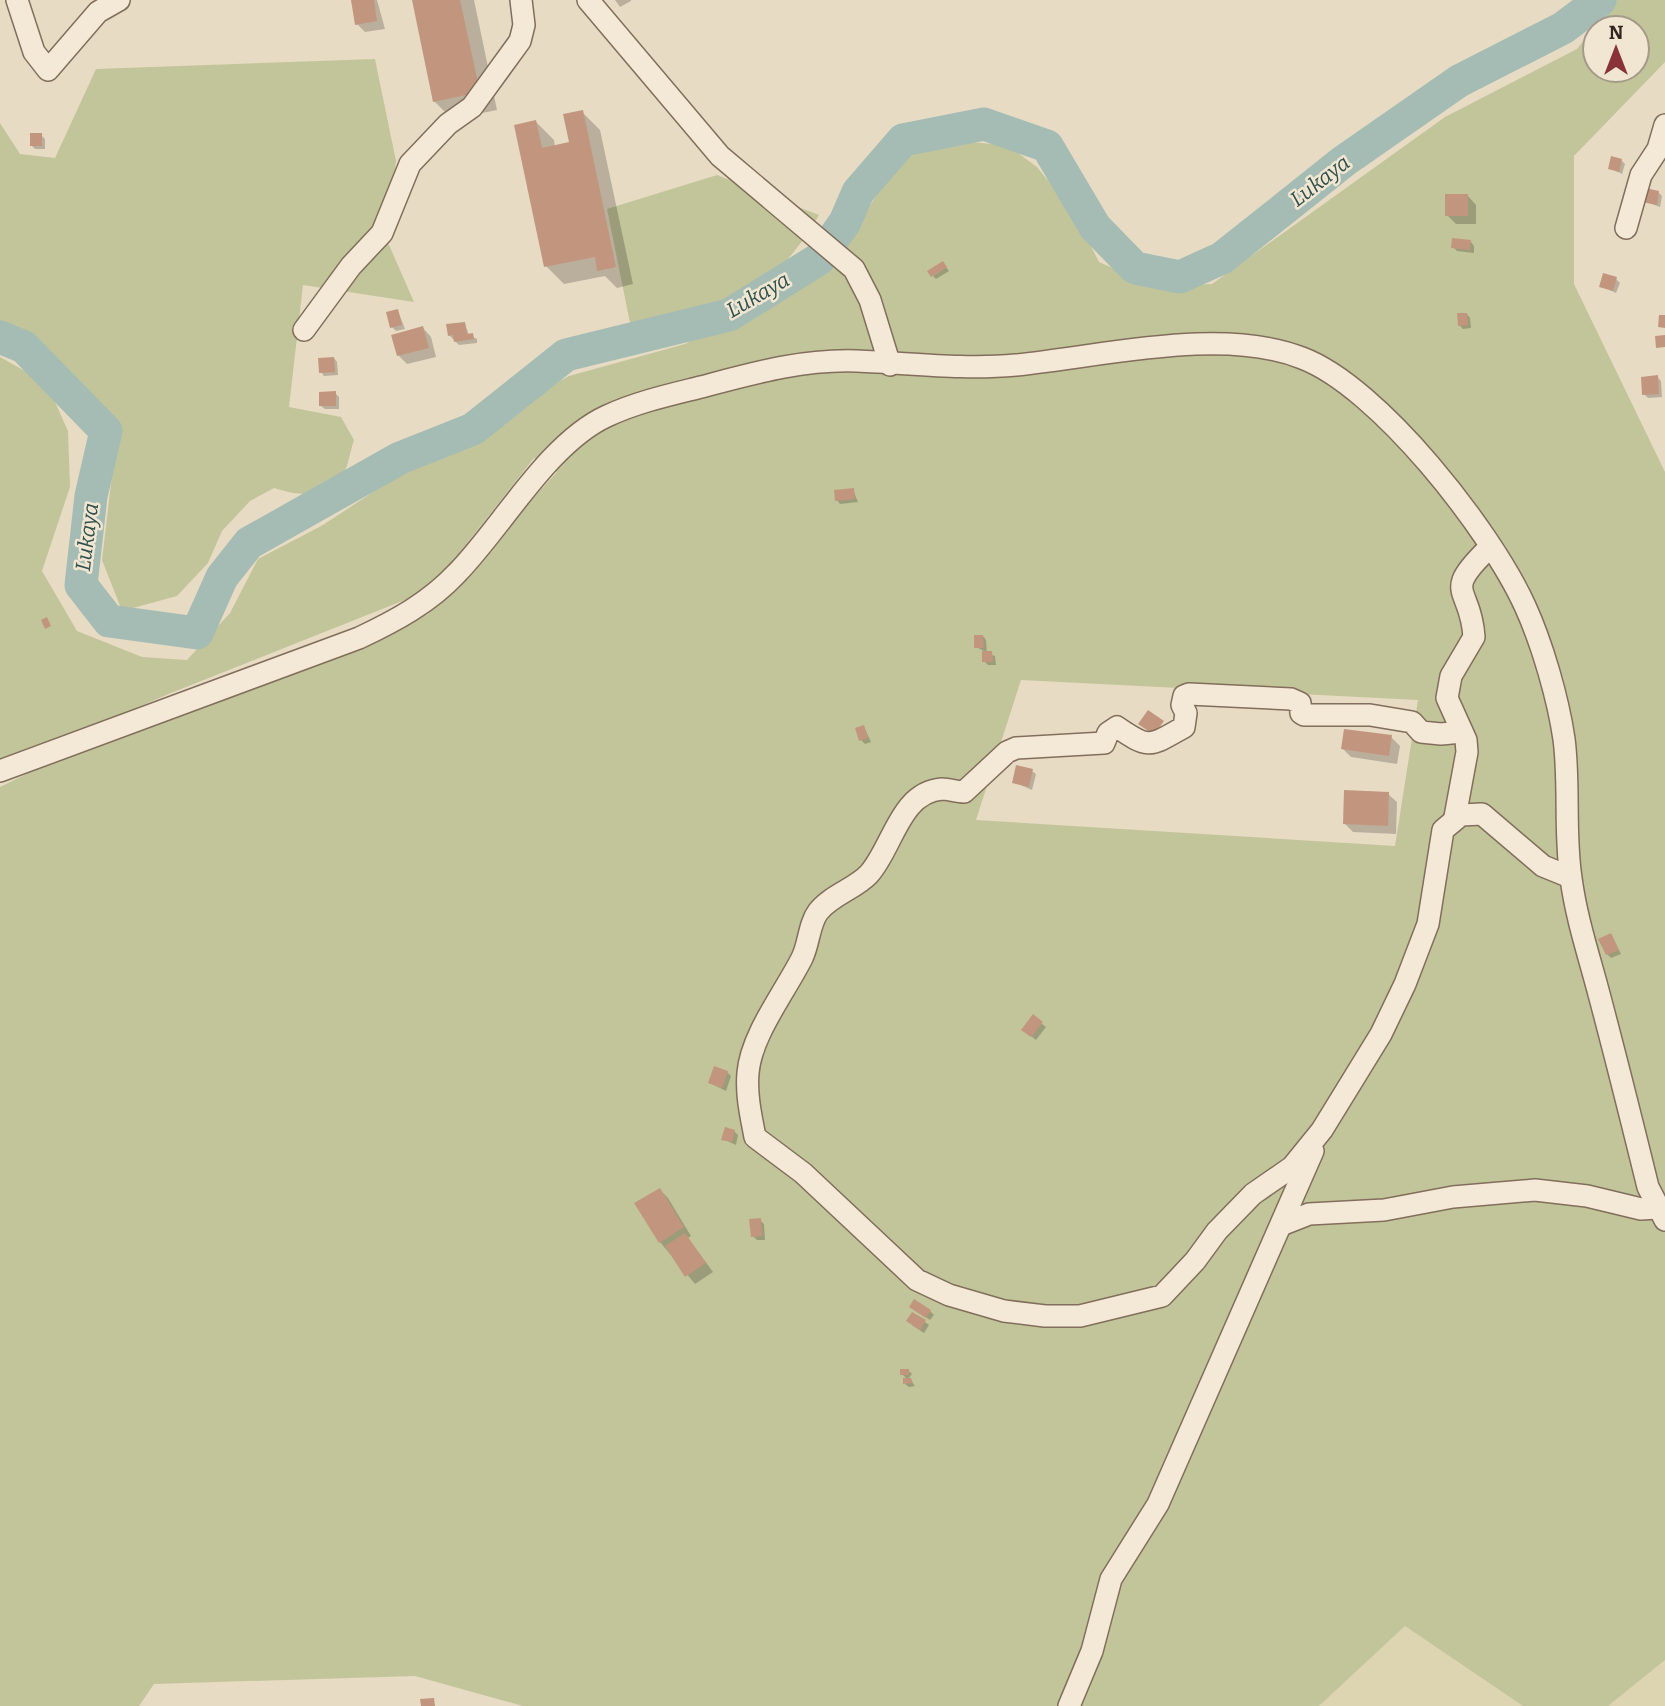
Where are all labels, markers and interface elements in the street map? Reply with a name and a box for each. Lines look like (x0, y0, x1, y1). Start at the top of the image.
north arrow (1581, 14, 1651, 84)
text: N (1609, 21, 1624, 44)
water label: Lukaya (1285, 150, 1355, 212)
water label: Lukaya (722, 267, 794, 323)
water label: Lukaya (70, 501, 104, 573)

